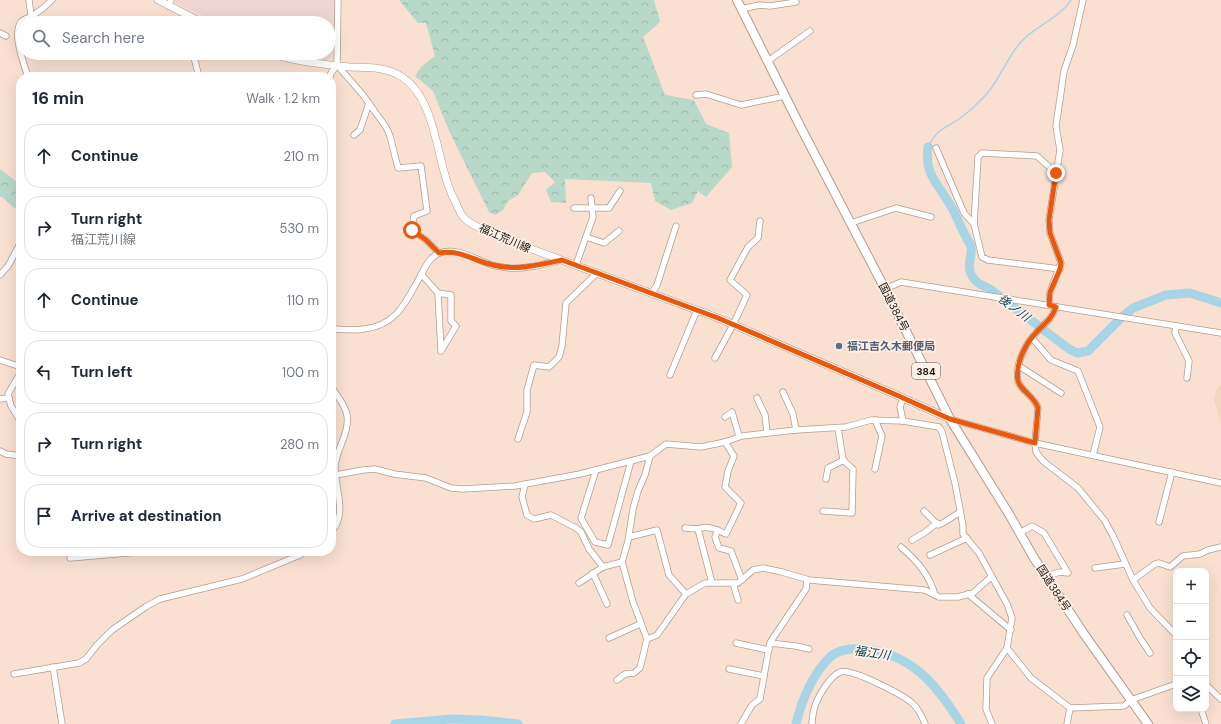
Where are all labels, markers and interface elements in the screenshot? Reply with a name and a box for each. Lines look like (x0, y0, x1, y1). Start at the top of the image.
search box (16, 16, 336, 60)
icon: search (30, 27, 52, 49)
text: Search here (62, 28, 145, 48)
text: 16 min (32, 87, 84, 109)
text: Walk · 1.2 km (246, 90, 320, 107)
icon: ahead (33, 145, 55, 167)
text: Continue (71, 146, 139, 166)
text: 210 m (284, 148, 319, 165)
route end (1047, 164, 1065, 182)
text: Turn right (71, 209, 142, 229)
icon: right (33, 217, 55, 239)
text: 530 m (279, 220, 319, 237)
street label: 福江荒川線 (477, 220, 533, 256)
route start (403, 221, 421, 239)
text: 福江荒川線 (71, 231, 136, 248)
street label: 国道384号 (876, 280, 912, 334)
icon: ahead (33, 289, 55, 311)
text: Continue (71, 290, 139, 310)
water label: 後ノ川 (995, 291, 1035, 326)
text: 110 m (287, 292, 319, 309)
place label: 福江吉久木郵便局 (847, 339, 935, 353)
marker: 福江吉久木郵便局 (834, 341, 844, 351)
icon: left (33, 361, 55, 383)
text: Turn left (71, 362, 132, 382)
road number: 384 (912, 363, 940, 379)
text: 100 m (282, 364, 319, 381)
icon: right (33, 433, 55, 455)
text: Turn right (71, 434, 142, 454)
text: 280 m (280, 436, 319, 453)
icon: arrive (33, 505, 55, 527)
text: Arrive at destination (71, 506, 222, 526)
street label: 国道384号 (1034, 562, 1074, 614)
map controls (1173, 568, 1209, 712)
button: + (1173, 568, 1209, 604)
button: − (1173, 604, 1209, 640)
button: locate (1173, 640, 1209, 676)
water label: 福江川 (853, 643, 893, 664)
button: layers (1173, 676, 1209, 712)

